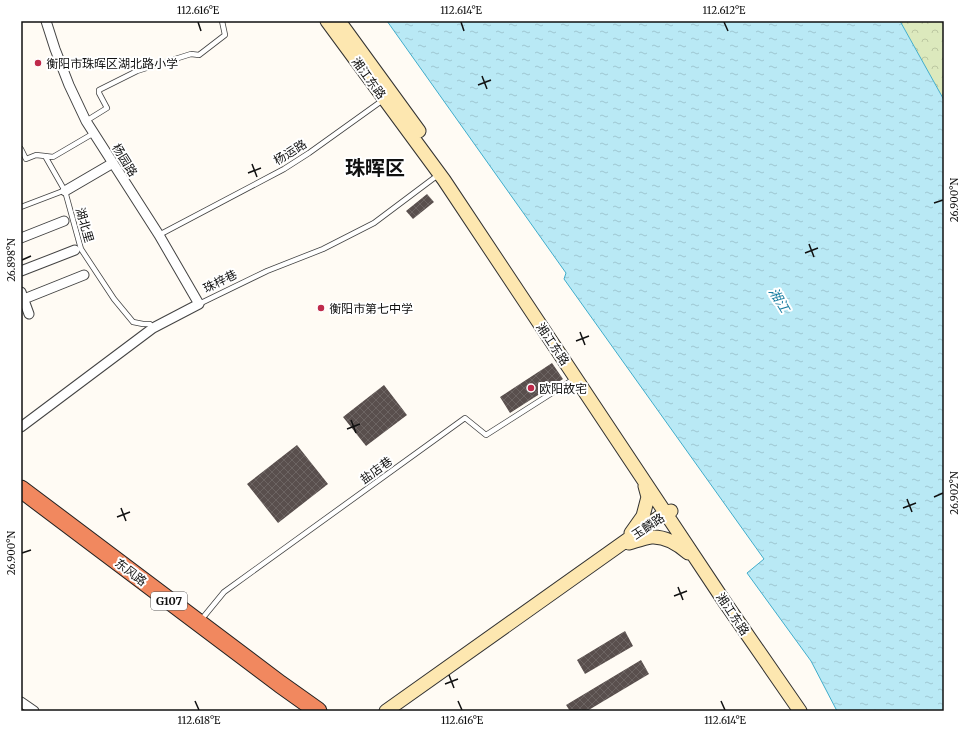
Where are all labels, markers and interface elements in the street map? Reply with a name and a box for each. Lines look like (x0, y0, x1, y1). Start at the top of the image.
text: 112.616°E (177, 4, 220, 17)
text: 112.614°E (440, 4, 482, 17)
text: 112.612°E (703, 4, 746, 17)
street label: 湘江东路 (349, 54, 389, 102)
place label: 衡阳市珠晖区湖北路小学 (46, 56, 178, 71)
marker: 衡阳市珠晖区湖北路小学 (33, 58, 43, 68)
street label: 杨运路 (271, 136, 309, 168)
street label: 杨园路 (109, 141, 141, 179)
district label: 珠晖区 (345, 155, 405, 180)
text: 26.900°N (948, 178, 961, 222)
street label: 湖北里 (73, 206, 97, 244)
text: 26.898°N (5, 238, 18, 282)
street label: 珠梓巷 (201, 266, 239, 296)
water label: 湘江 (765, 284, 794, 317)
place label: 衡阳市第七中学 (329, 301, 413, 316)
marker: 衡阳市第七中学 (316, 303, 326, 313)
street label: 湘江东路 (533, 320, 573, 368)
place label: 欧阳故宅 (539, 381, 587, 396)
marker: 欧阳故宅 (526, 383, 536, 393)
street label: 盐店巷 (357, 453, 395, 487)
text: 26.902°N (948, 471, 961, 515)
street label: 玉麟路 (629, 510, 667, 542)
text: 26.900°N (5, 531, 18, 575)
street label: 东风路 (112, 555, 150, 589)
street label: 湘江东路 (713, 590, 753, 638)
road number: G107 (151, 592, 187, 610)
text: 112.618°E (178, 714, 221, 727)
text: 112.616°E (441, 714, 484, 727)
text: 112.614°E (704, 714, 746, 727)

